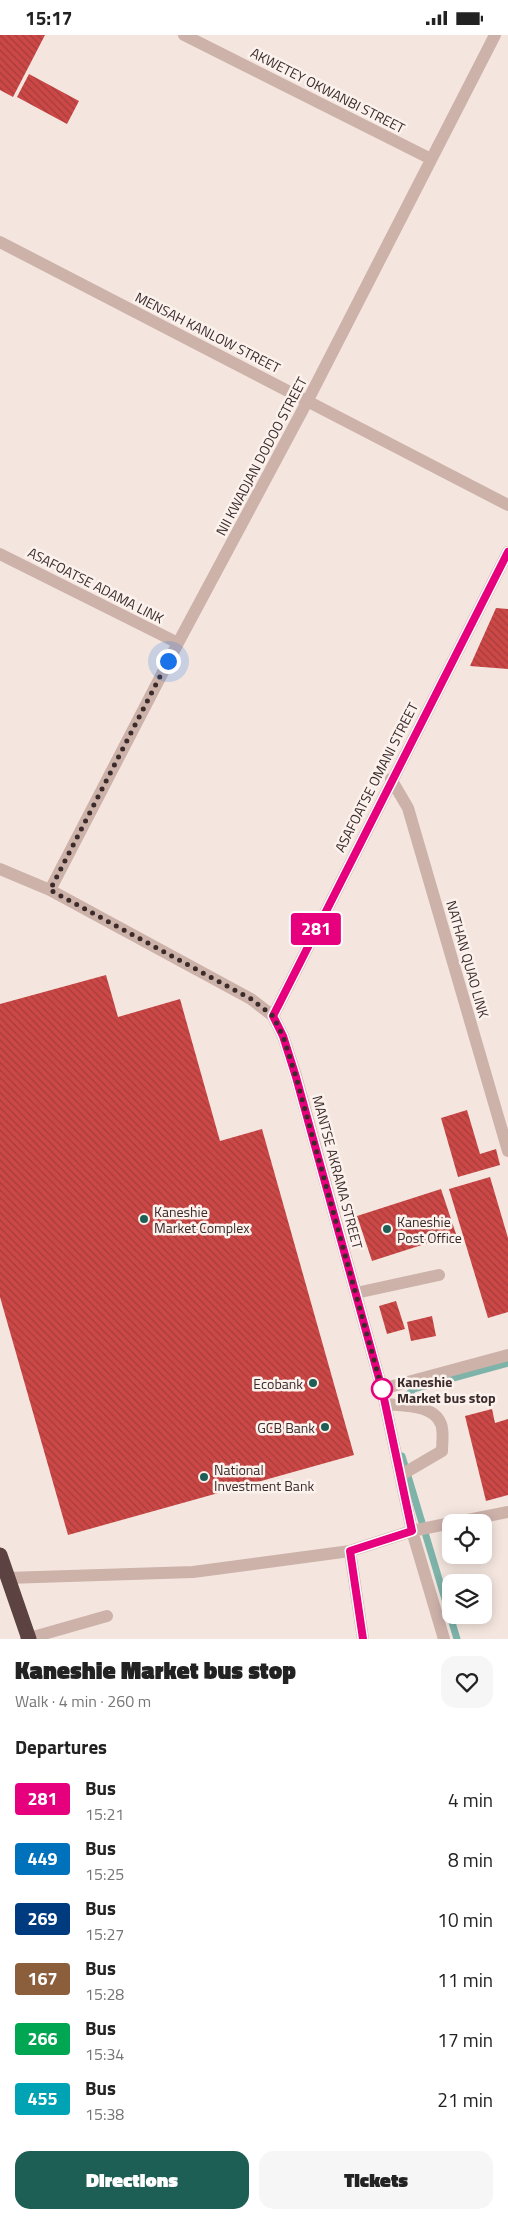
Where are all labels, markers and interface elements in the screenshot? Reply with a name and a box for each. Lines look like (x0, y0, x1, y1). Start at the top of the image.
text: 15:17 (25, 3, 72, 32)
street label: AKWETEY OKWANBI STREET (247, 42, 409, 138)
street label: MENSAH KANLOW STREET (132, 286, 285, 378)
street label: NII KWADJAN DODOO STREET (210, 372, 312, 539)
street label: ASAFOATSE ADAMA LINK (24, 542, 168, 628)
your location (156, 649, 181, 674)
street label: ASAFOATSE OMANI STREET (329, 698, 423, 856)
street label: NATHAN QUAO LINK (441, 898, 495, 1020)
line badge: 281 (287, 913, 345, 945)
text: 281 (301, 915, 331, 942)
street label: MANTSE AKRAMA STREET (307, 1093, 369, 1252)
place label: Kaneshie Market Complex (154, 1201, 250, 1238)
place label: Kaneshie Post Office (397, 1211, 462, 1248)
marker: Kaneshie Market Complex (138, 1213, 150, 1225)
marker: Kaneshie Post Office (381, 1223, 393, 1235)
place label: Kaneshie Market bus stop (397, 1371, 496, 1408)
place label: Ecobank (253, 1373, 303, 1394)
marker: Ecobank (307, 1377, 319, 1389)
marker: Kaneshie Market bus stop (371, 1378, 393, 1400)
place label: GCB Bank (257, 1417, 315, 1438)
marker: GCB Bank (319, 1421, 331, 1433)
place label: National Investment Bank (214, 1459, 314, 1496)
marker: National Investment Bank (198, 1471, 210, 1483)
map controls (442, 1514, 492, 1624)
button: locate (442, 1514, 492, 1564)
button: layers (442, 1574, 492, 1624)
text: Kaneshie Market bus stop (15, 1652, 296, 1688)
button: heart (441, 1656, 493, 1708)
text: Walk · 4 min · 260 m (15, 1689, 151, 1713)
text: Departures (15, 1732, 107, 1761)
text: Bus (85, 1773, 116, 1802)
text: 281 (27, 1785, 58, 1812)
text: 4 min (448, 1785, 493, 1814)
text: 15:21 (85, 1802, 124, 1826)
text: Bus (85, 1833, 116, 1862)
text: 449 (27, 1845, 58, 1872)
text: 8 min (448, 1845, 493, 1874)
text: 15:25 (85, 1862, 124, 1886)
text: Bus (85, 1893, 116, 1922)
text: 269 (27, 1905, 58, 1932)
text: 10 min (437, 1905, 493, 1934)
text: 15:27 (85, 1922, 124, 1946)
text: Bus (85, 1953, 116, 1982)
text: 167 (27, 1965, 58, 1992)
text: 11 min (437, 1965, 493, 1994)
text: 15:28 (85, 1982, 124, 2006)
text: Bus (85, 2013, 116, 2042)
text: 266 (27, 2025, 58, 2052)
text: 17 min (437, 2025, 493, 2054)
text: 15:34 (85, 2042, 124, 2066)
text: Bus (85, 2073, 116, 2102)
text: 455 (27, 2085, 58, 2112)
text: 21 min (437, 2085, 493, 2114)
text: 15:38 (85, 2102, 124, 2126)
button: Directions (15, 2151, 249, 2209)
button: Tickets (259, 2151, 493, 2209)

